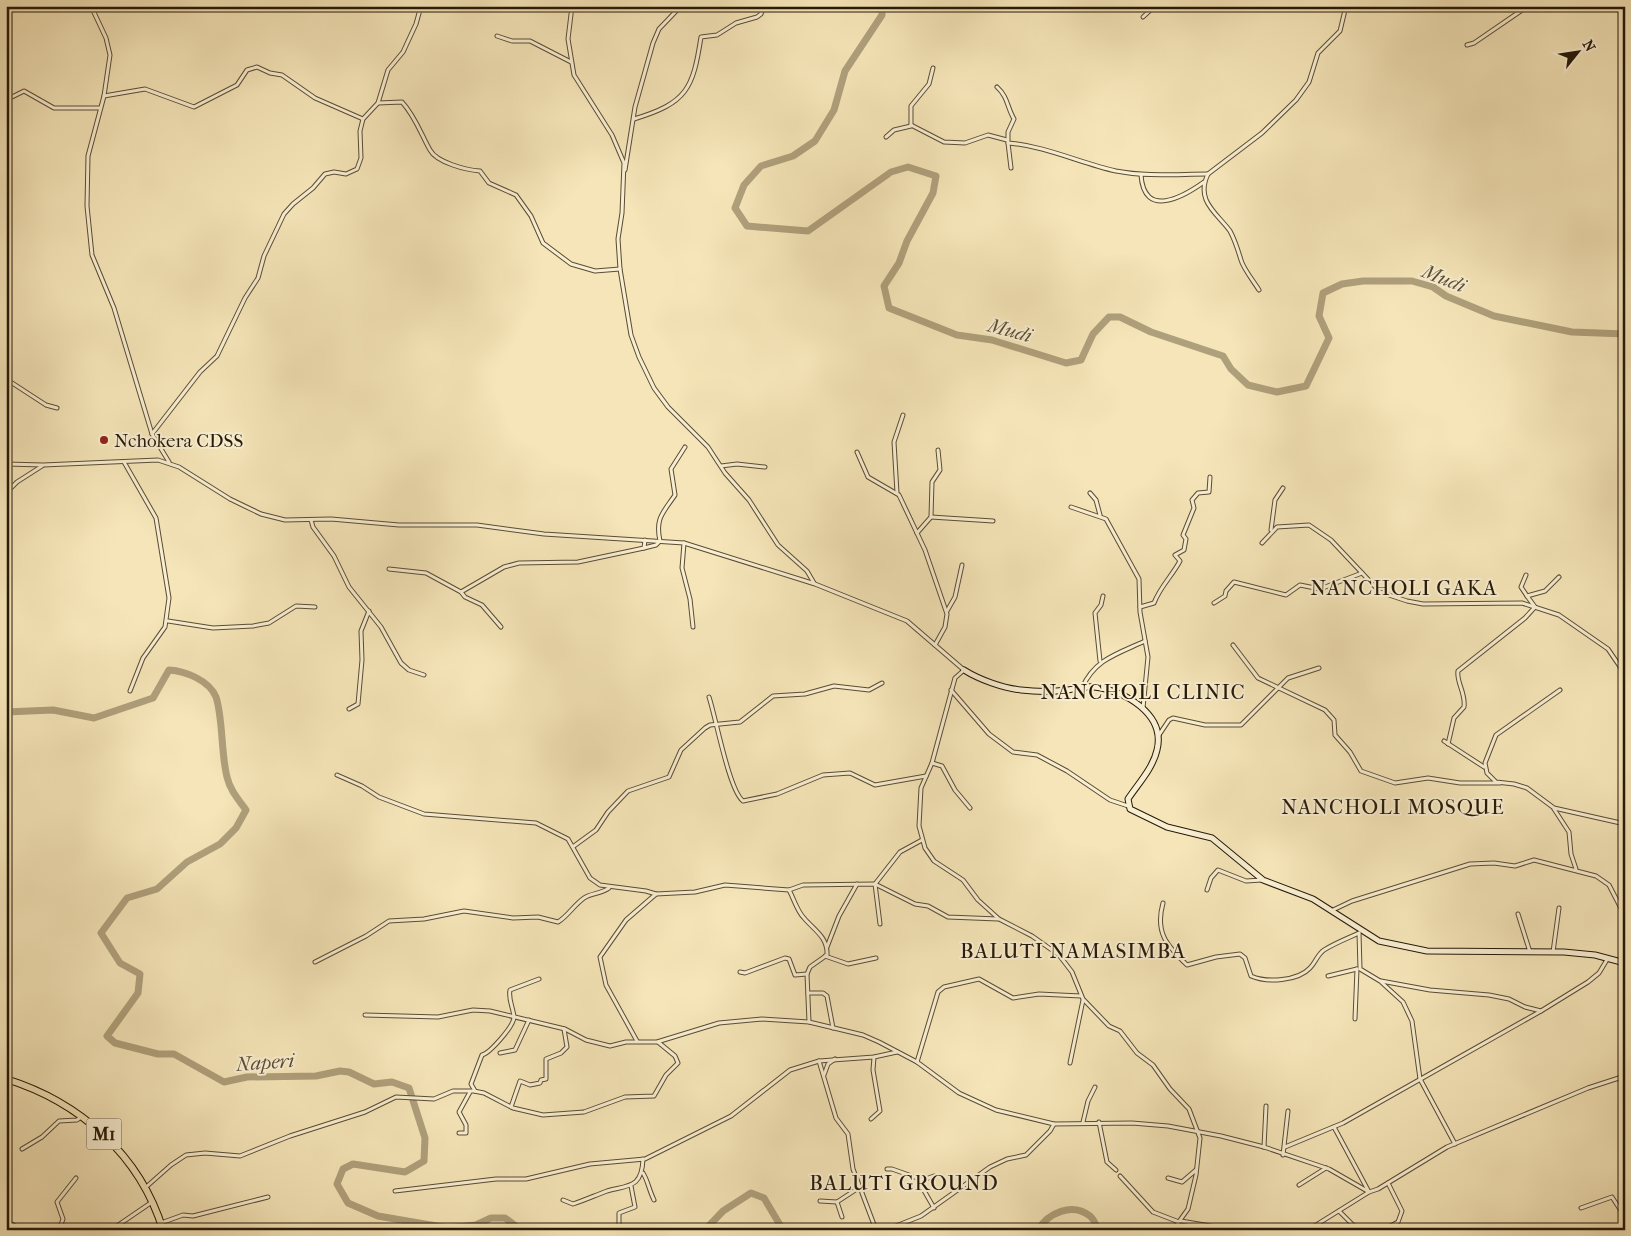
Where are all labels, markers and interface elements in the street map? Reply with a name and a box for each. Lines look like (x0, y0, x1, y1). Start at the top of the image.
north arrow (1554, 28, 1604, 78)
text: N (1579, 37, 1599, 55)
water label: Mudi (1417, 259, 1470, 298)
water label: Mudi (984, 313, 1036, 348)
place label: Nchokera CDSS (114, 430, 243, 452)
marker: Nchokera CDSS (98, 434, 110, 446)
district label: NANCHOLI GAKA (1310, 576, 1498, 600)
district label: NANCHOLI CLINIC (1040, 680, 1246, 704)
district label: NANCHOLI MOSQUE (1281, 795, 1505, 819)
district label: BALUTI NAMASIMBA (960, 939, 1186, 963)
water label: Naperi (234, 1049, 296, 1076)
road number: M1 (86, 1118, 122, 1150)
district label: BALUTI GROUND (809, 1171, 999, 1195)

